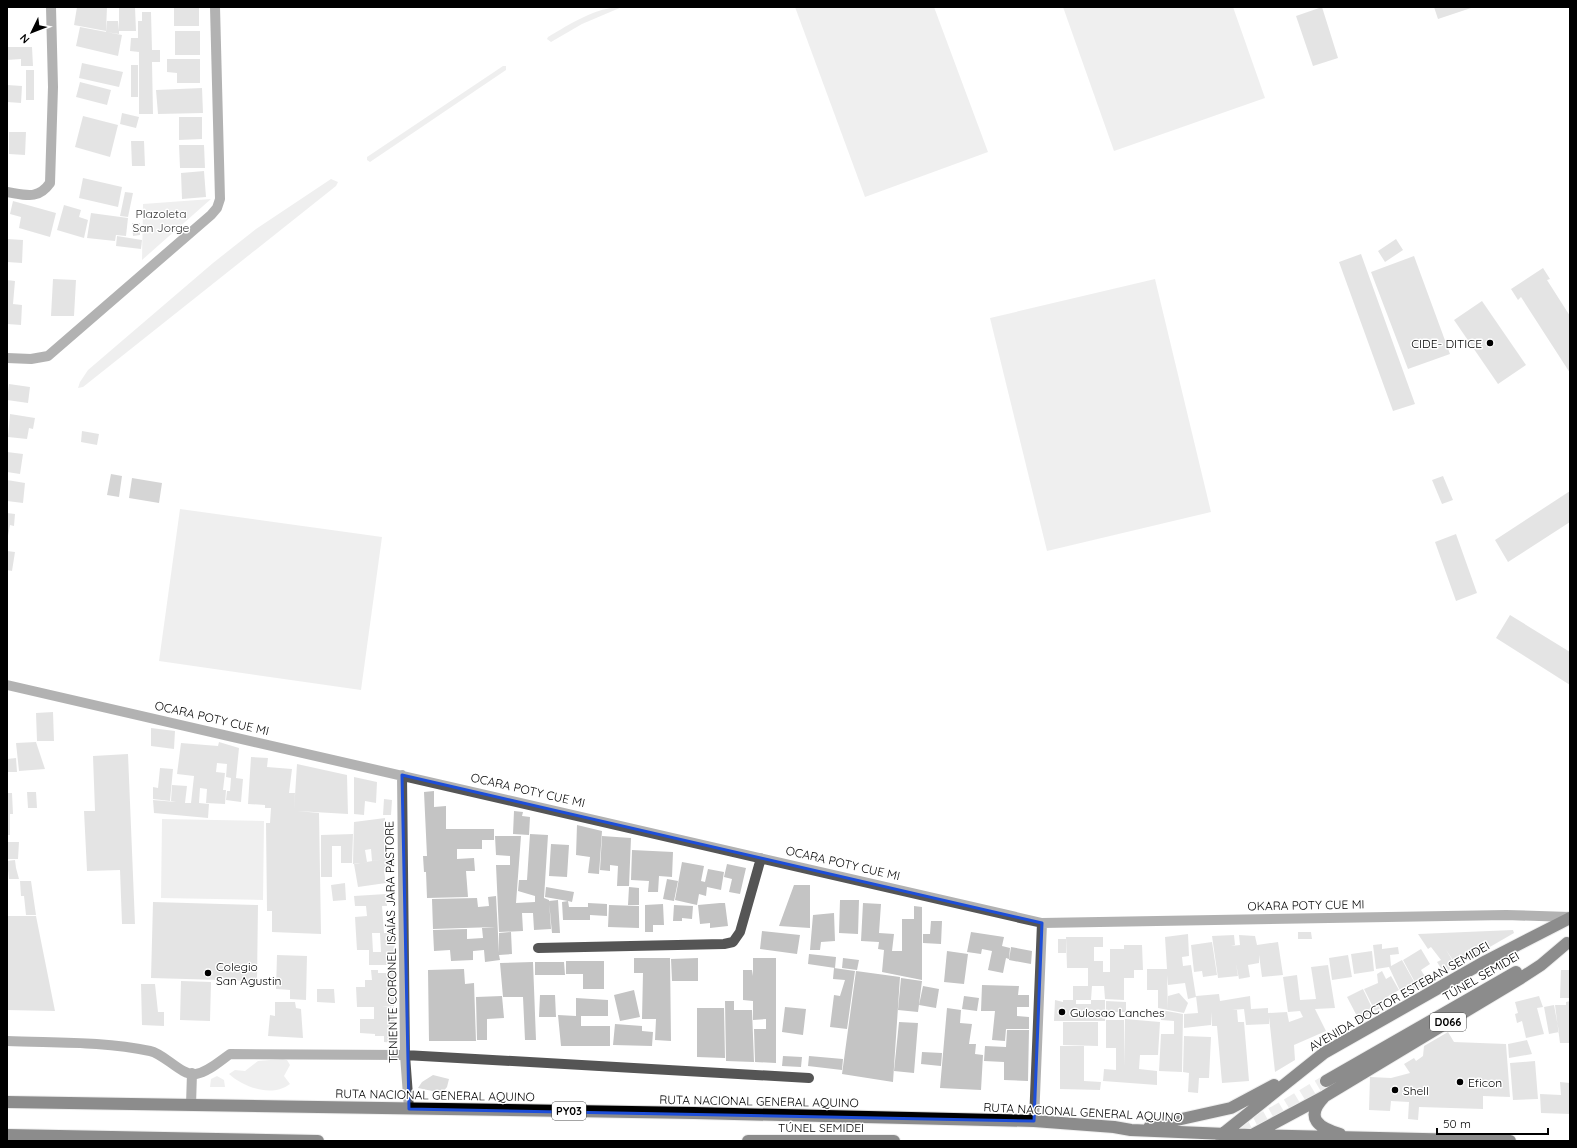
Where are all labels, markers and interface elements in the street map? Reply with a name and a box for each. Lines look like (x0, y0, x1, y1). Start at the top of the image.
north arrow (12, 12, 52, 52)
text: N (17, 31, 33, 47)
park label: Plazoleta San Jorge (133, 206, 190, 235)
place label: CIDE- DITICE (1411, 336, 1482, 351)
marker: CIDE- DITICE (1485, 338, 1495, 348)
street label: OCARA POTY CUE MI (153, 698, 271, 738)
street label: OCARA POTY CUE MI (469, 770, 587, 810)
street label: TENIENTE CORONEL ISAÍAS JARA PASTORE (381, 821, 401, 1063)
street label: OCARA POTY CUE MI (784, 843, 902, 883)
street label: OKARA POTY CUE MI (1247, 896, 1365, 914)
street label: AVENIDA DOCTOR ESTEBAN SEMIDEI (1306, 938, 1492, 1054)
street label: TÚNEL SEMIDEI (1440, 948, 1522, 1004)
place label: Colegio San Agustin (216, 959, 281, 988)
marker: Colegio San Agustin (203, 968, 213, 978)
place label: Gulosao Lanches (1070, 1005, 1165, 1020)
marker: Gulosao Lanches (1057, 1007, 1067, 1017)
road number: D066 (1430, 1013, 1466, 1031)
place label: Eficon (1468, 1075, 1502, 1090)
marker: Eficon (1455, 1077, 1465, 1087)
place label: Shell (1403, 1083, 1429, 1098)
marker: Shell (1390, 1085, 1400, 1095)
street label: RUTA NACIONAL GENERAL AQUINO (335, 1086, 535, 1104)
street label: RUTA NACIONAL GENERAL AQUINO (659, 1092, 859, 1110)
street label: RUTA NACIONAL GENERAL AQUINO (983, 1099, 1183, 1125)
road number: PY03 (552, 1102, 586, 1120)
scale bar (1437, 1110, 1548, 1136)
text: 50 m (1443, 1116, 1471, 1131)
street label: TÚNEL SEMIDEI (778, 1120, 864, 1135)

